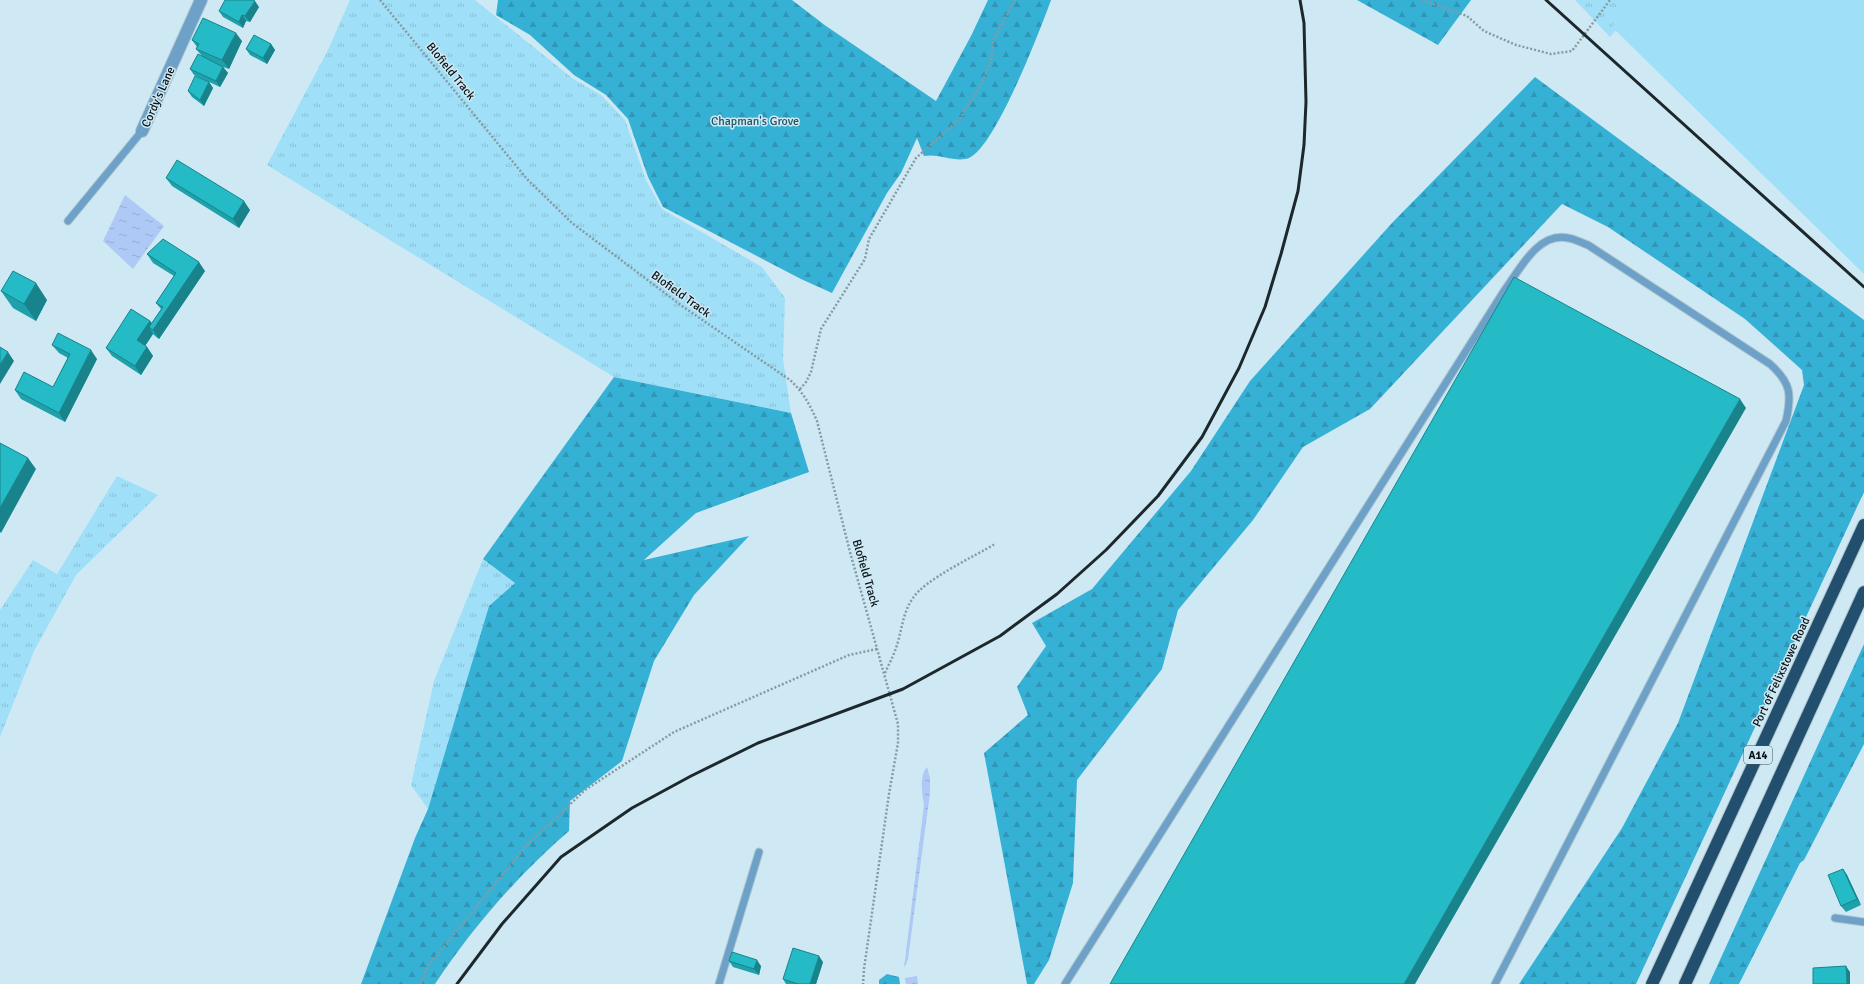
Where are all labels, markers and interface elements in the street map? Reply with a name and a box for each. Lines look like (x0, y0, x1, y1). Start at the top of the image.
street label: Blofield Track (423, 40, 478, 103)
street label: Cordy's Lane (138, 65, 178, 130)
park label: Chapman's Grove (711, 114, 799, 129)
street label: Blofield Track (648, 268, 713, 321)
street label: Blofield Track (849, 538, 882, 609)
street label: Port of Felixstowe Road (1749, 615, 1813, 730)
road number: A14 (1744, 746, 1772, 764)

